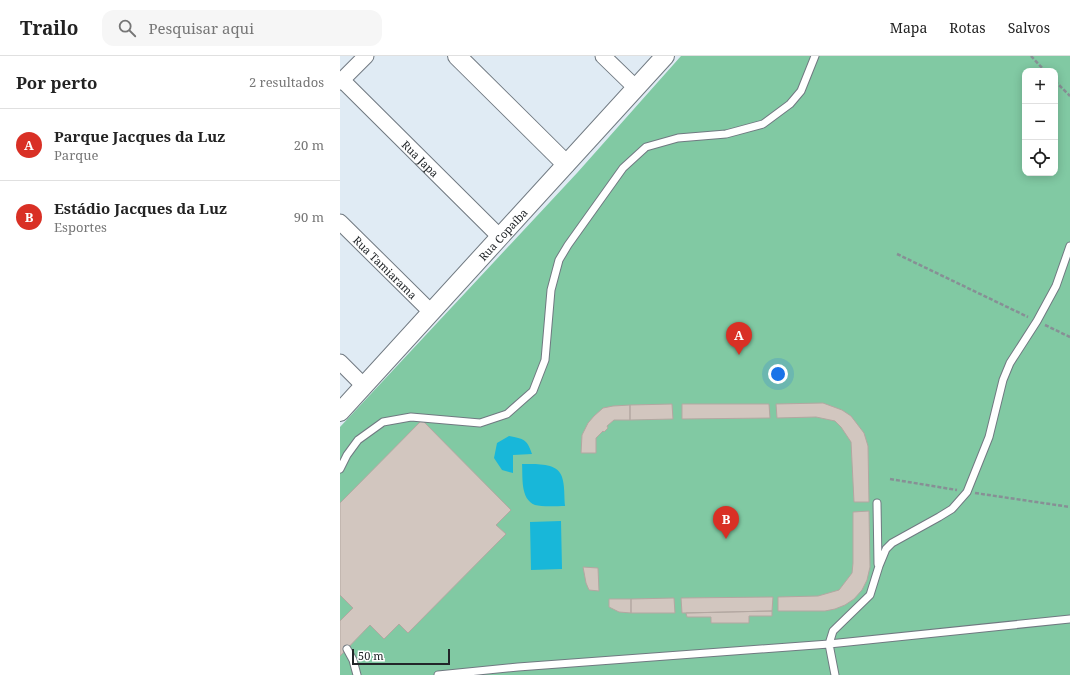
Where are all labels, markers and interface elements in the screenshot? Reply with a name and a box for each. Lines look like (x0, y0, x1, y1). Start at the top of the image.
search box (102, 10, 382, 46)
text: Trailo (20, 15, 78, 41)
icon: search (116, 17, 138, 39)
text: Pesquisar aqui (148, 18, 254, 38)
text: Mapa (890, 18, 927, 37)
text: Rotas (949, 18, 986, 37)
text: Salvos (1008, 18, 1050, 37)
map controls (1022, 68, 1058, 176)
button: + (1022, 68, 1058, 104)
text: Por perto (16, 71, 98, 94)
text: 2 resultados (249, 73, 324, 91)
button: − (1022, 104, 1058, 140)
text: Parque Jacques da Luz (54, 126, 225, 146)
text: A (24, 136, 34, 154)
text: 20 m (294, 136, 324, 154)
street label: Rua Japa (399, 137, 442, 180)
button: locate (1022, 140, 1058, 176)
text: Parque (54, 146, 99, 164)
text: Estádio Jacques da Luz (54, 198, 227, 218)
street label: Rua Copaíba (475, 205, 530, 263)
text: B (25, 208, 33, 226)
text: 90 m (294, 208, 324, 226)
text: Esportes (54, 218, 107, 236)
street label: Rua Tamiarama (350, 232, 421, 302)
pin: A (726, 322, 752, 355)
your location (768, 364, 788, 384)
pin: B (713, 506, 739, 539)
scale bar (352, 647, 450, 666)
text: 50 m (358, 648, 384, 663)

